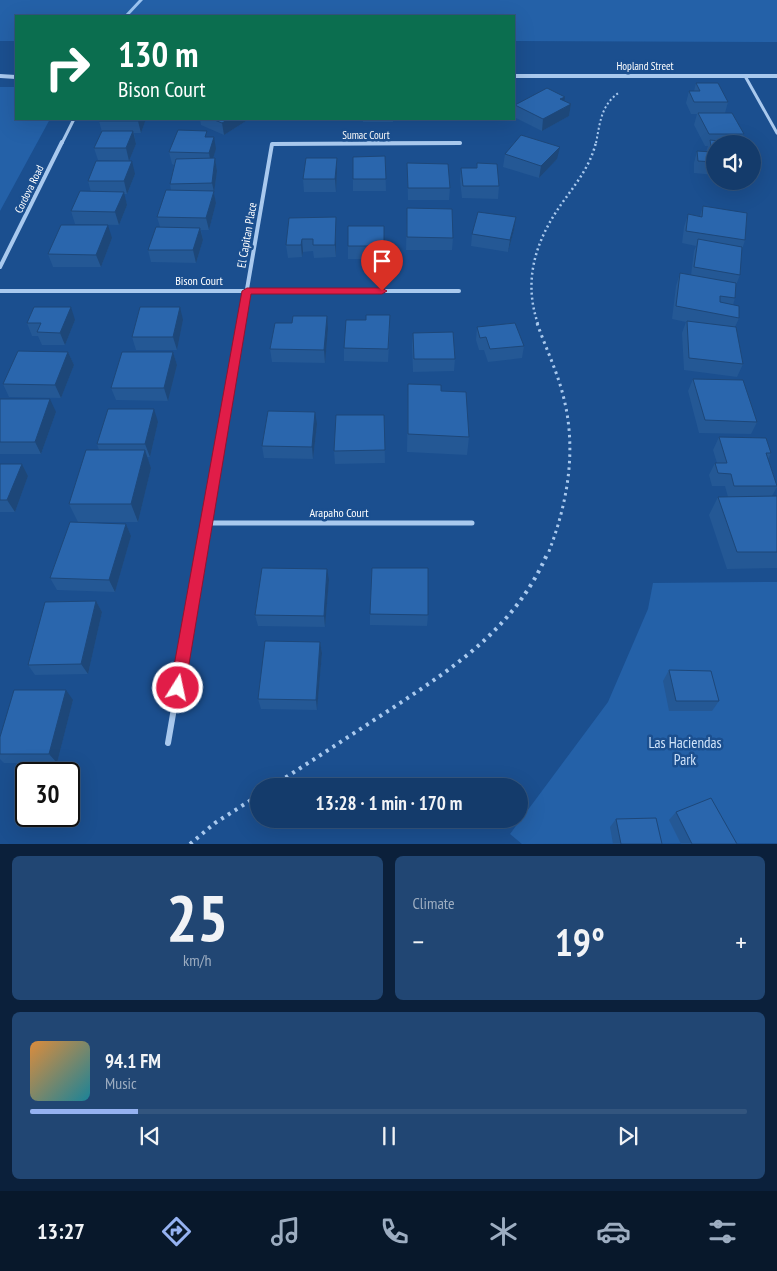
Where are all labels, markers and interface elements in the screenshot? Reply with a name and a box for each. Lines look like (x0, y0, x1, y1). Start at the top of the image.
text: 130 m (118, 31, 199, 77)
icon: right (35, 35, 100, 100)
street label: Hopland Street (616, 59, 674, 73)
text: Bison Court (118, 75, 206, 103)
street label: Sumac Court (342, 128, 390, 142)
map controls (706, 135, 761, 190)
button: sound (706, 135, 761, 190)
street label: Cordova Road (11, 163, 47, 215)
street label: El Capitan Place (233, 201, 260, 269)
pin (361, 240, 403, 291)
icon: arrive (368, 247, 396, 275)
street label: Bison Court (175, 273, 224, 288)
street label: Arapaho Court (309, 505, 369, 520)
position arrow (151, 661, 203, 713)
park label: Las Haciendas Park (648, 733, 722, 769)
speed limit sign: 30 (15, 762, 80, 827)
text: 13:28 · 1 min · 170 m (316, 791, 462, 815)
text: 25 (166, 875, 228, 959)
text: Climate (413, 893, 455, 913)
text: 19° (555, 917, 605, 966)
text: − (413, 923, 424, 960)
text: + (735, 923, 747, 960)
text: km/h (183, 950, 211, 970)
text: 94.1 FM (105, 1049, 161, 1073)
text: Music (105, 1073, 137, 1093)
icon: previous (136, 1122, 164, 1150)
icon: pause (375, 1122, 403, 1150)
icon: next (614, 1122, 642, 1150)
icon: directions (159, 1214, 194, 1249)
icon: music (268, 1214, 303, 1249)
icon: phone (377, 1214, 412, 1249)
icon: climate (486, 1214, 521, 1249)
icon: car (596, 1214, 631, 1249)
icon: filters (705, 1214, 740, 1249)
text: 13:27 (37, 1217, 85, 1245)

